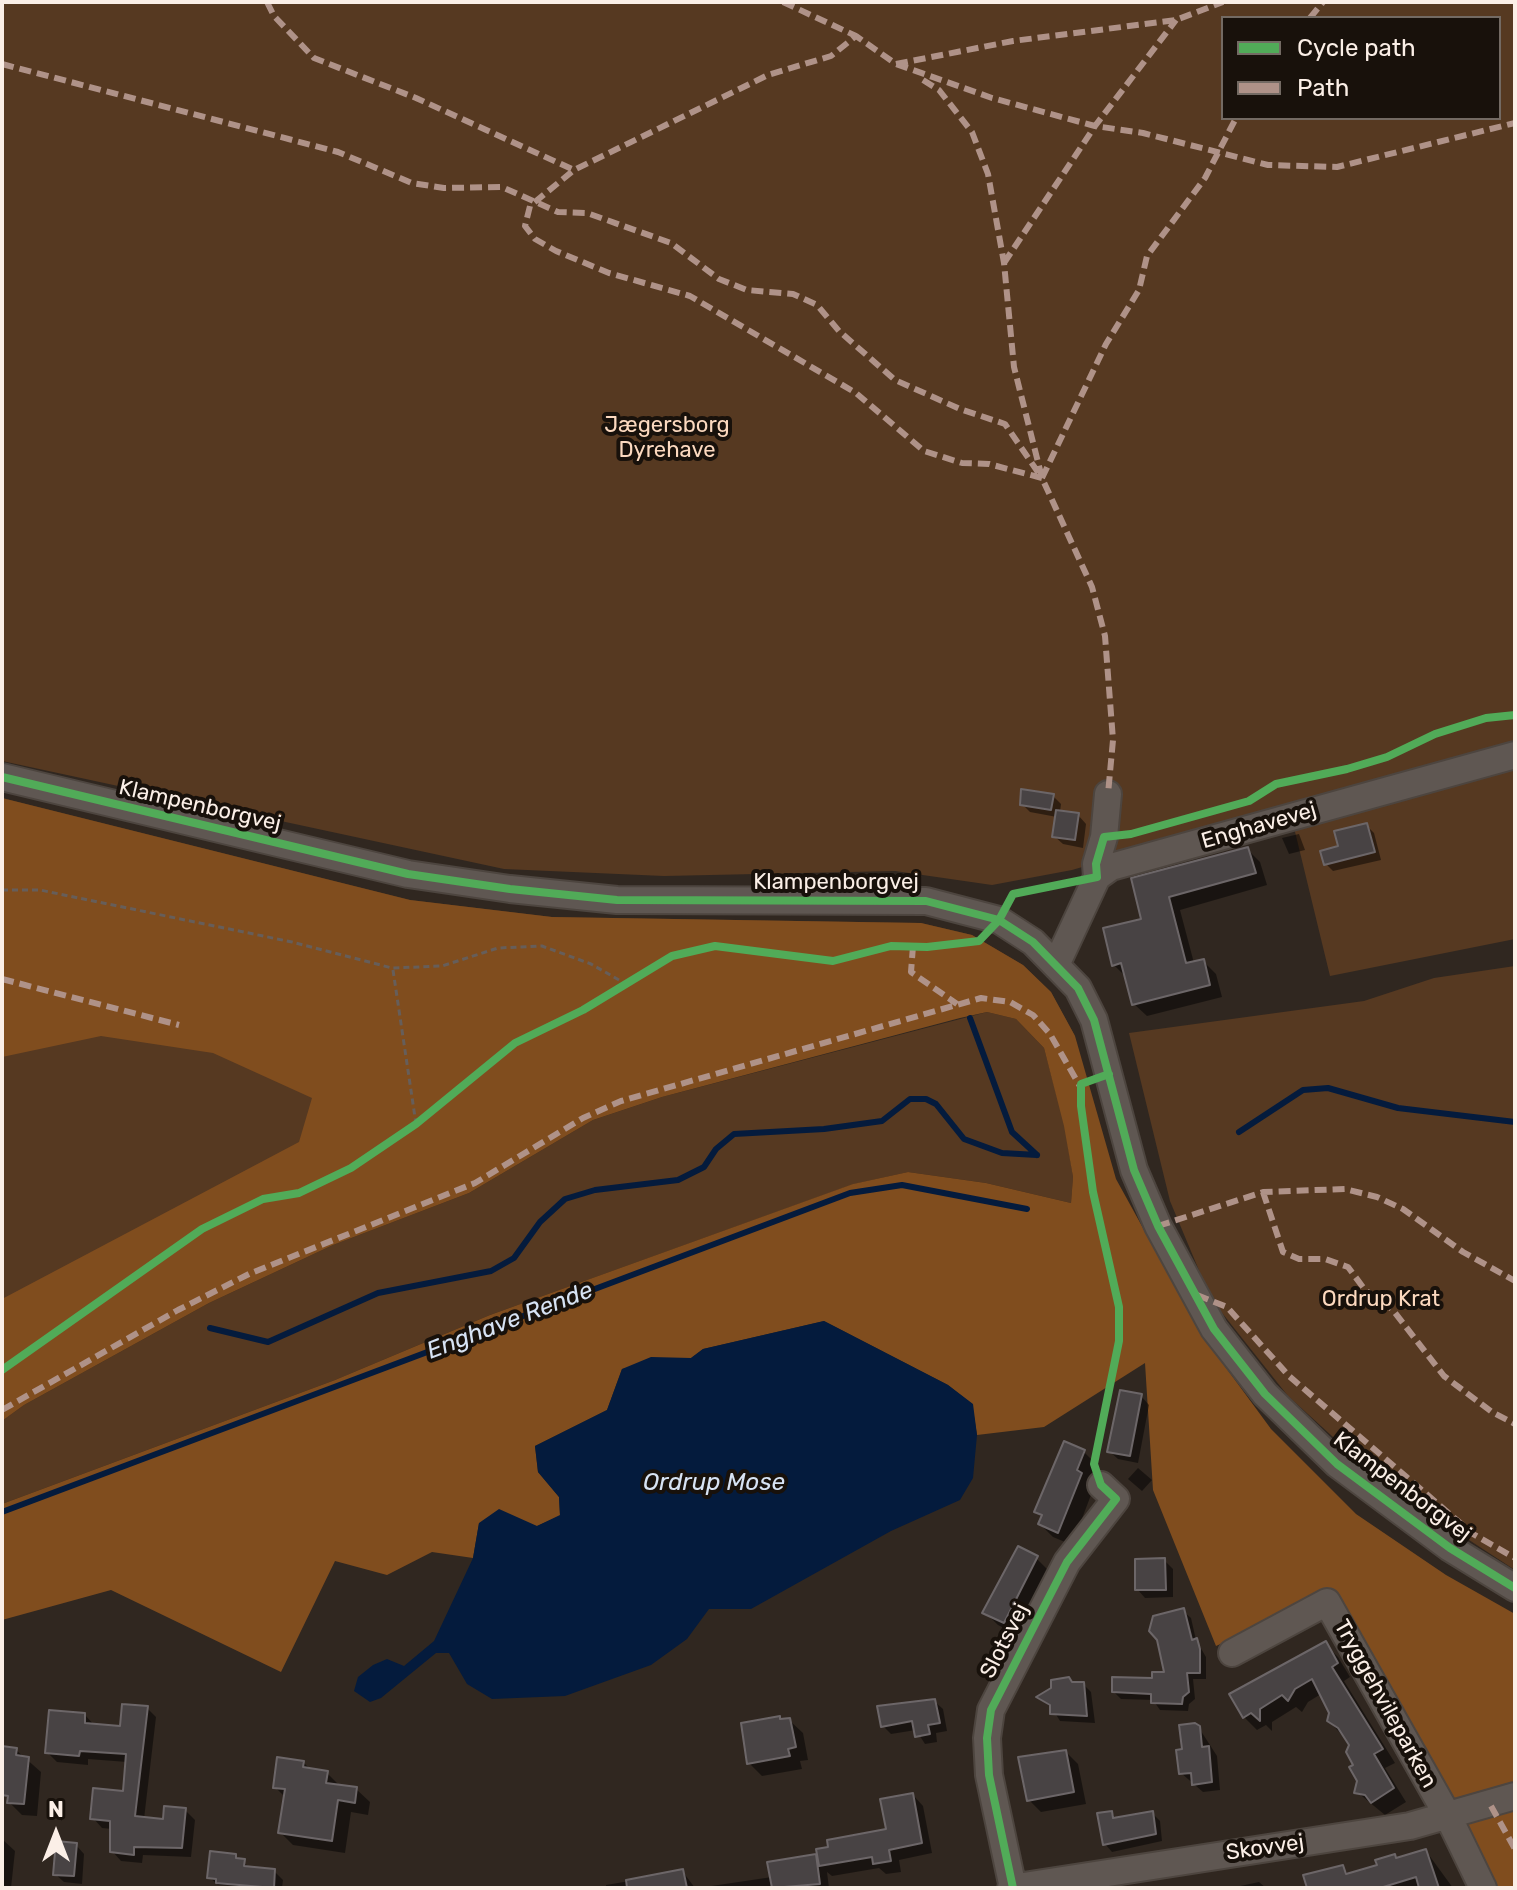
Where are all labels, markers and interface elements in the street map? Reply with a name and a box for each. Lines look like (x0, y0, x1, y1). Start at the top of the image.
legend (1221, 16, 1501, 120)
text: Cycle path (1297, 34, 1416, 62)
text: Path (1297, 74, 1349, 102)
park label: Jægersborg Dyrehave (604, 413, 730, 464)
street label: Klampenborgvej (116, 775, 284, 837)
street label: Enghavevej (1198, 797, 1320, 855)
street label: Klampenborgvej (753, 870, 919, 896)
water label: Enghave Rende (423, 1276, 597, 1366)
park label: Ordrup Krat (1322, 1287, 1440, 1313)
street label: Klampenborgvej (1328, 1427, 1476, 1547)
water label: Ordrup Mose (643, 1469, 785, 1497)
street label: Slotsvej (975, 1599, 1035, 1683)
street label: Tryggehvileparken (1328, 1615, 1442, 1793)
north arrow (16, 1794, 96, 1874)
text: N (48, 1796, 64, 1823)
street label: Skovvej (1224, 1829, 1306, 1867)

